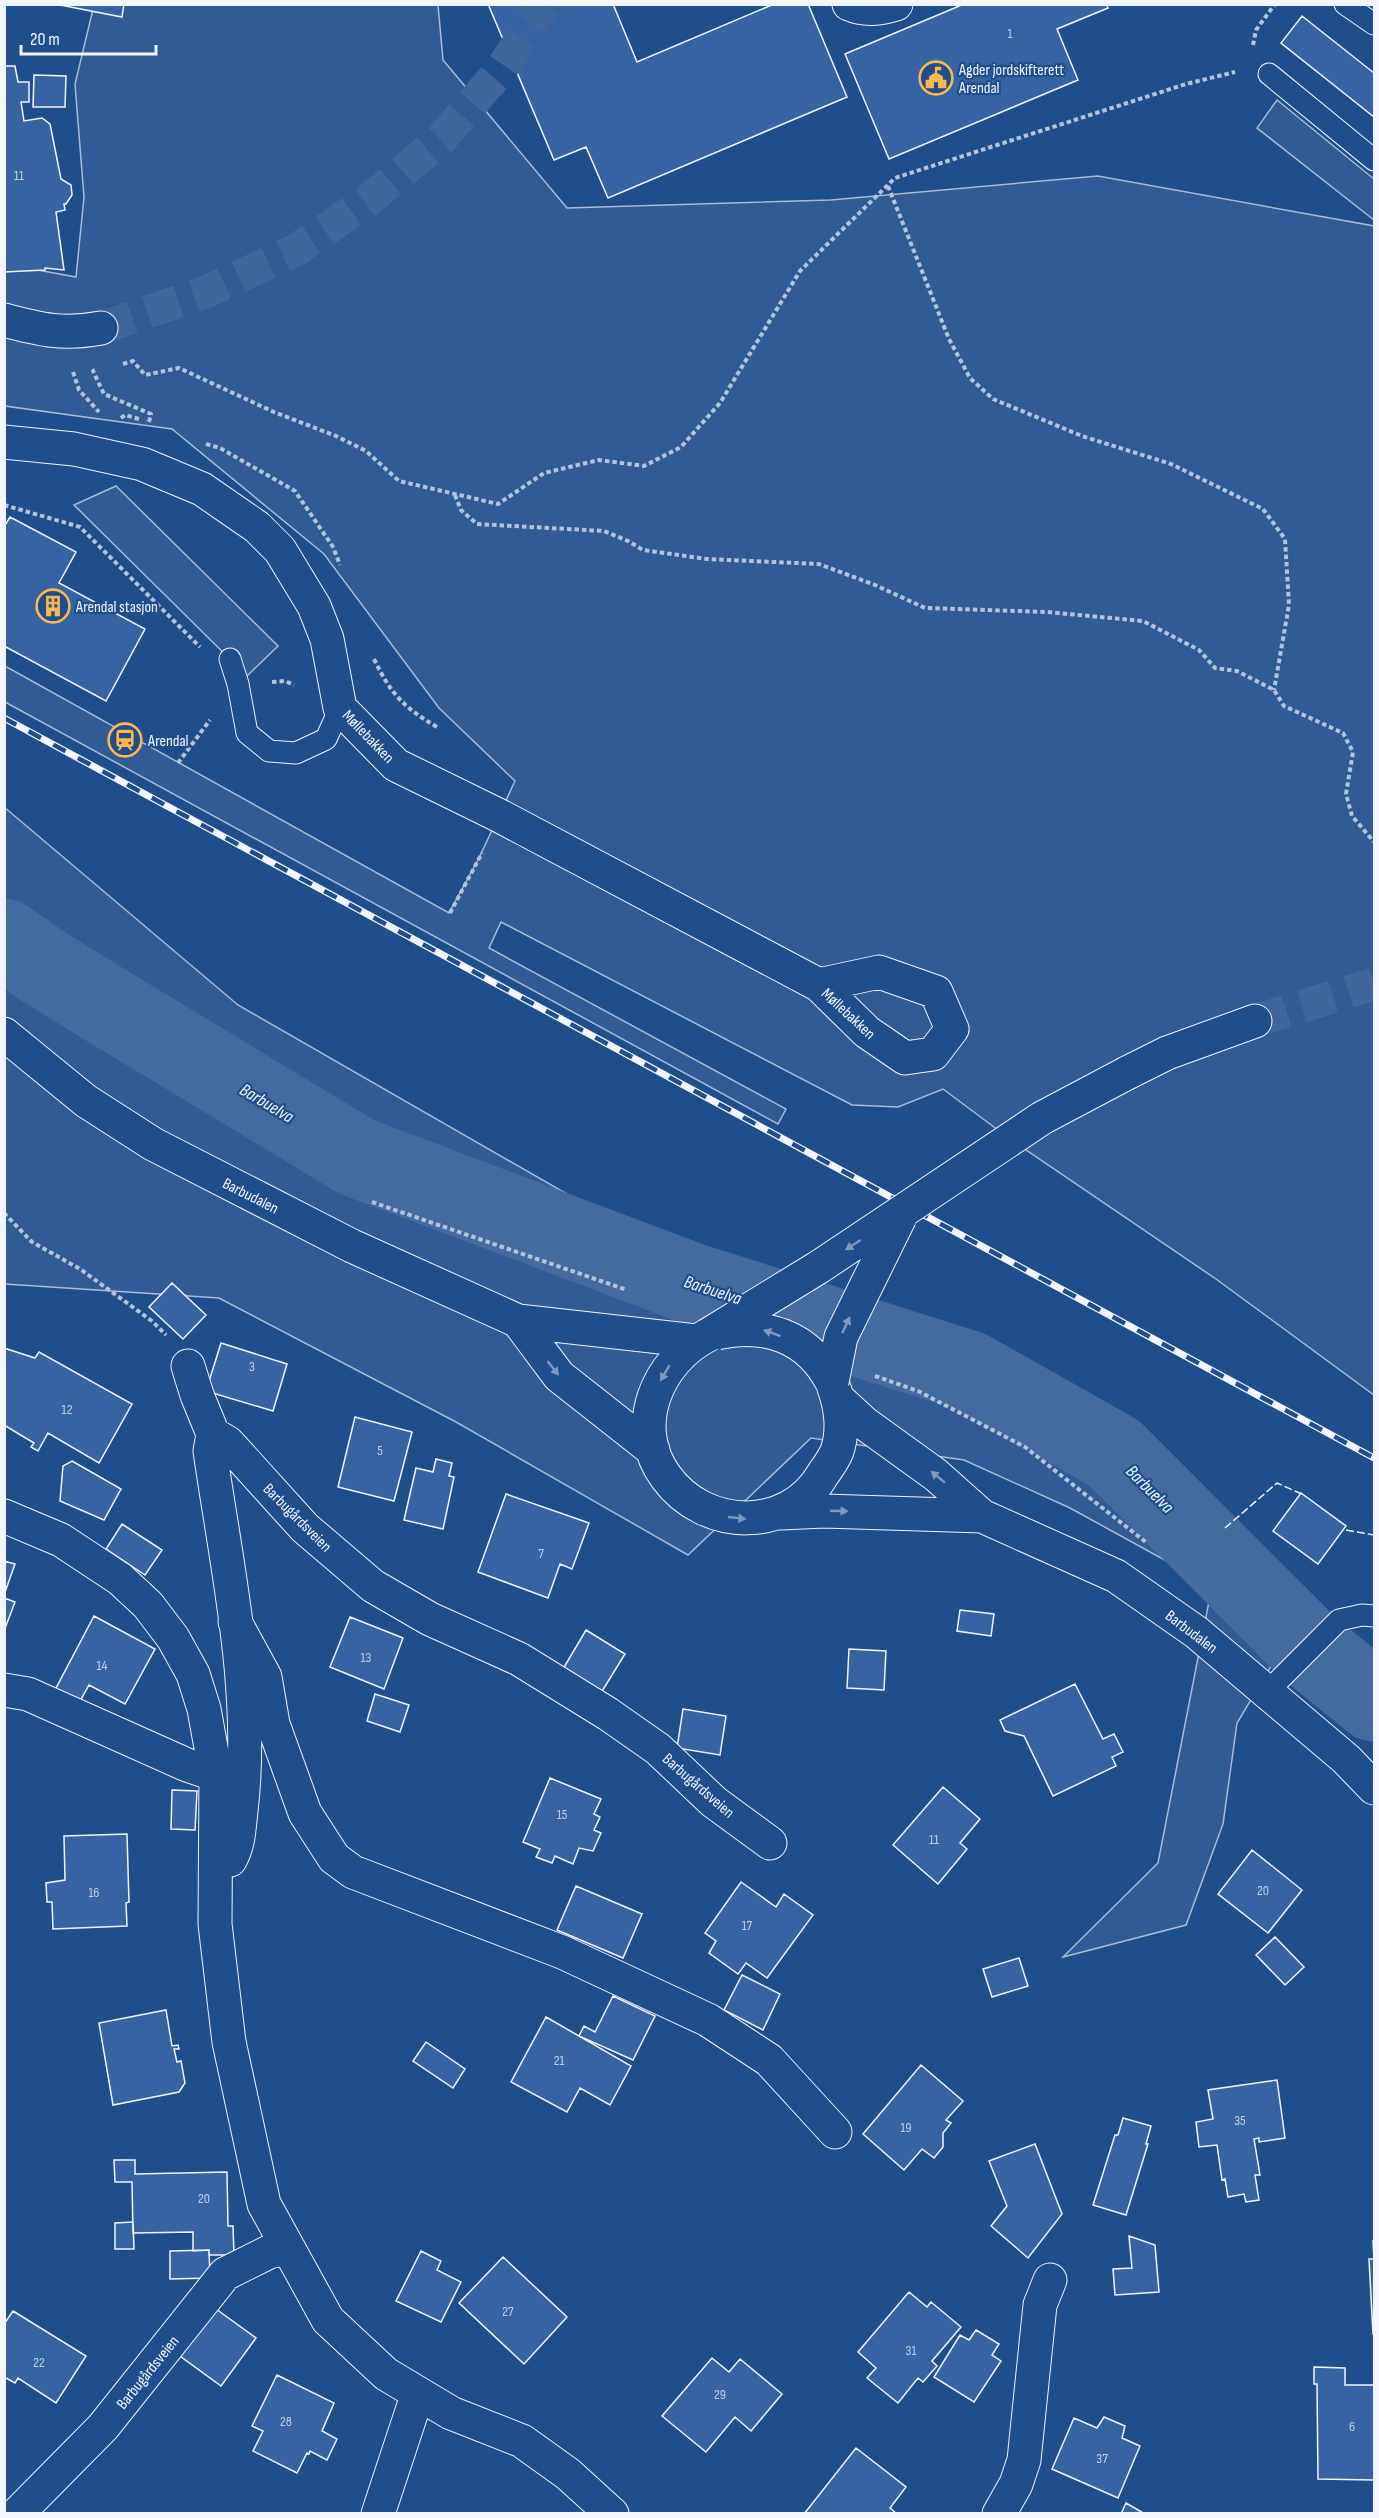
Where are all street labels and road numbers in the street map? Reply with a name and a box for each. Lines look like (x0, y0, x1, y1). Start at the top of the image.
street label: Møllebakken (338, 707, 398, 768)
street label: Møllebakken (817, 984, 879, 1044)
street label: Barbudalen (219, 1174, 282, 1218)
street label: Barbugårdsveien (259, 1480, 335, 1556)
street label: Barbudalen (1161, 1606, 1221, 1658)
street label: Barbugårdsveien (658, 1750, 738, 1823)
street label: Barbugårdsveien (113, 2332, 184, 2414)

